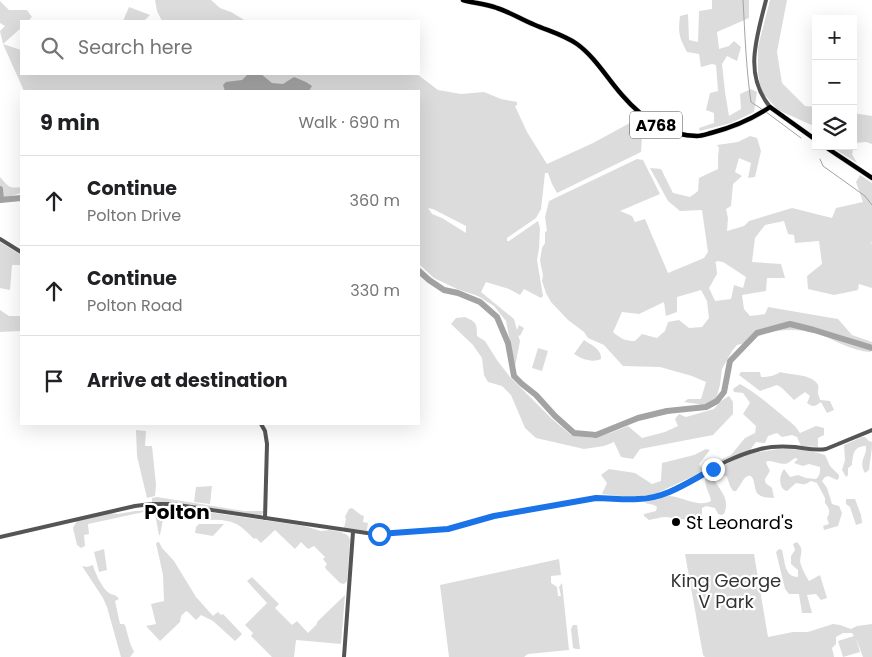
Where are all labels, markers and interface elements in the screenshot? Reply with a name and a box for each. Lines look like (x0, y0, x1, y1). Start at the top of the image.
map controls (812, 15, 857, 150)
button: + (812, 15, 857, 60)
search box (20, 20, 420, 75)
icon: search (38, 34, 66, 62)
text: Search here (78, 34, 192, 61)
button: − (812, 60, 857, 105)
button: layers (812, 105, 857, 150)
text: 9 min (40, 108, 100, 137)
text: Walk · 690 m (298, 111, 400, 134)
road number: A768 (630, 112, 682, 138)
text: Continue (87, 175, 177, 202)
icon: ahead (40, 187, 68, 215)
text: 360 m (350, 189, 400, 212)
text: Polton Drive (87, 204, 181, 227)
text: Continue (87, 265, 177, 292)
icon: ahead (40, 277, 68, 305)
text: 330 m (350, 279, 400, 302)
text: Polton Road (87, 294, 183, 317)
icon: arrive (40, 367, 68, 395)
text: Arrive at destination (87, 367, 288, 394)
route end (702, 458, 725, 481)
district label: Polton (144, 498, 210, 526)
place label: St Leonard's (686, 510, 793, 535)
marker: St Leonard's (670, 516, 682, 528)
route start (368, 523, 391, 546)
park label: King George V Park (671, 568, 781, 614)

